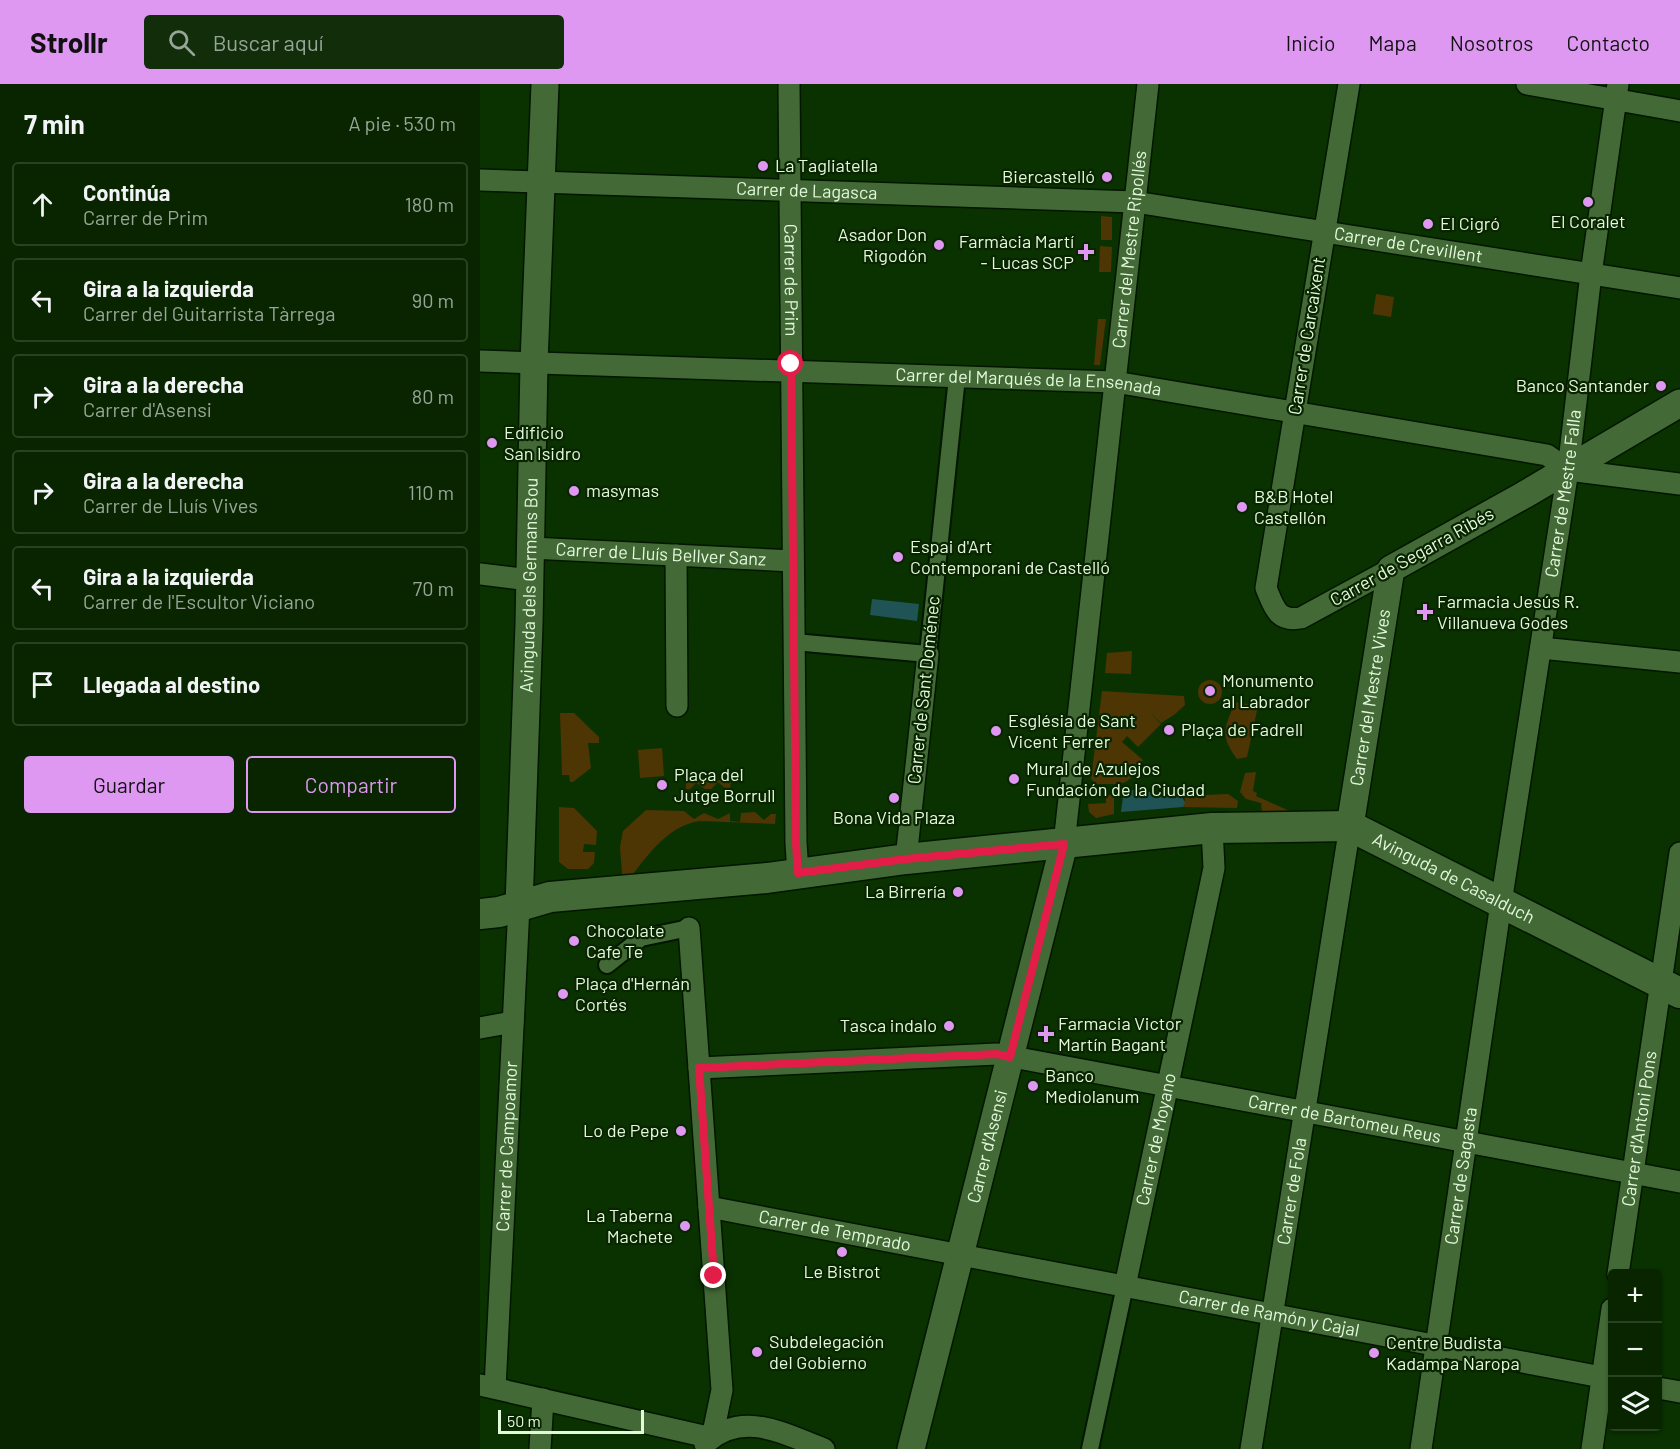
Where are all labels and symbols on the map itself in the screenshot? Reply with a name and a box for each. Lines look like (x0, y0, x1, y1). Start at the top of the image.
street label: Carrer del Mestre Ripollés (1107, 149, 1151, 350)
place label: La Tagliatella (775, 154, 878, 176)
marker: La Tagliatella (756, 159, 770, 173)
place label: Biercastelló (1002, 165, 1095, 187)
marker: Biercastelló (1100, 170, 1114, 184)
street label: Carrer de Lagasca (736, 177, 878, 203)
marker: El Coralet (1581, 195, 1595, 209)
place label: El Coralet (1550, 210, 1626, 232)
place label: El Cigró (1440, 212, 1500, 234)
marker: El Cigró (1421, 217, 1435, 231)
street label: Carrer de Crevillent (1333, 222, 1484, 267)
place label: Asador Don Rigodón (838, 223, 927, 266)
street label: Carrer de Prim (780, 224, 803, 336)
place label: Farmàcia Martí - Lucas SCP (959, 230, 1074, 273)
marker: Asador Don Rigodón (932, 238, 946, 252)
marker: Farmàcia Martí - Lucas SCP (1079, 245, 1093, 259)
street label: Carrer de Carcaixent (1283, 255, 1329, 416)
route start (777, 350, 803, 376)
street label: Carrer del Marqués de la Ensenada (895, 363, 1163, 400)
place label: Banco Santander (1516, 374, 1649, 396)
marker: Banco Santander (1654, 379, 1668, 393)
street label: Carrer de Mestre Falla (1540, 408, 1585, 579)
place label: Edificio San Isidro (504, 421, 581, 464)
marker: Edificio San Isidro (485, 436, 499, 450)
street label: Avinguda dels Germans Bou (515, 477, 542, 693)
place label: masymas (586, 479, 659, 501)
marker: masymas (567, 484, 581, 498)
place label: B&B Hotel Castellón (1254, 485, 1334, 528)
marker: B&B Hotel Castellón (1235, 500, 1249, 514)
street label: Carrer de Segarra Ribés (1326, 502, 1497, 610)
place label: Espai d'Art Contemporani de Castelló (910, 535, 1110, 578)
street label: Carrer de Lluís Bellver Sanz (555, 537, 767, 570)
marker: Espai d'Art Contemporani de Castelló (891, 550, 905, 564)
place label: Farmacia Jesús R. Villanueva Godes (1437, 590, 1580, 633)
street label: Carrer de Sant Doménec (902, 595, 944, 785)
marker: Farmacia Jesús R. Villanueva Godes (1418, 605, 1432, 619)
street label: Carrer del Mestre Vives (1345, 607, 1394, 787)
place label: Monumento al Labrador (1222, 669, 1314, 712)
marker: Monumento al Labrador (1203, 684, 1217, 698)
place label: Església de Sant Vicent Ferrer (1008, 709, 1136, 752)
place label: Plaça de Fadrell (1181, 718, 1303, 740)
marker: Plaça de Fadrell (1162, 723, 1176, 737)
marker: Església de Sant Vicent Ferrer (989, 724, 1003, 738)
place label: Mural de Azulejos Fundación de la Ciudad (1026, 757, 1205, 800)
place label: Plaça del Jutge Borrull (674, 763, 775, 806)
marker: Mural de Azulejos Fundación de la Ciudad (1007, 772, 1021, 786)
marker: Plaça del Jutge Borrull (655, 778, 669, 792)
marker: Bona Vida Plaza (887, 791, 901, 805)
place label: Bona Vida Plaza (833, 806, 955, 828)
street label: Avinguda de Casalduch (1369, 827, 1539, 928)
place label: La Birrería (865, 880, 946, 902)
marker: La Birrería (951, 885, 965, 899)
place label: Chocolate Cafe Te (586, 919, 665, 962)
marker: Chocolate Cafe Te (567, 934, 581, 948)
place label: Plaça d'Hernán Cortés (575, 972, 690, 1015)
marker: Plaça d'Hernán Cortés (556, 987, 570, 1001)
place label: Farmacia Victor Martín Bagant (1058, 1012, 1182, 1055)
place label: Tasca indalo (840, 1014, 937, 1036)
marker: Tasca indalo (942, 1019, 956, 1033)
marker: Farmacia Victor Martín Bagant (1039, 1027, 1053, 1041)
street label: Carrer d'Antoni Pons (1616, 1049, 1661, 1208)
street label: Carrer de Campoamor (491, 1060, 521, 1232)
place label: Banco Mediolanum (1045, 1064, 1139, 1107)
street label: Carrer de Moyano (1130, 1071, 1180, 1207)
marker: Banco Mediolanum (1026, 1079, 1040, 1093)
street label: Carrer d'Asensi (962, 1087, 1011, 1205)
street label: Carrer de Bartomeu Reus (1247, 1089, 1443, 1147)
street label: Carrer de Sagasta (1439, 1106, 1481, 1246)
place label: Lo de Pepe (583, 1119, 669, 1141)
marker: Lo de Pepe (674, 1124, 688, 1138)
street label: Carrer de Fola (1272, 1136, 1310, 1246)
place label: La Taberna Machete (586, 1204, 673, 1247)
street label: Carrer de Temprado (757, 1205, 913, 1255)
marker: La Taberna Machete (678, 1219, 692, 1233)
marker: Le Bistrot (835, 1245, 849, 1259)
place label: Le Bistrot (803, 1260, 881, 1282)
route end (700, 1262, 726, 1288)
street label: Carrer de Ramón y Cajal (1177, 1285, 1361, 1341)
place label: Subdelegación del Gobierno (769, 1330, 884, 1373)
place label: Centre Budista Kadampa Naropa (1386, 1331, 1520, 1374)
marker: Subdelegación del Gobierno (750, 1345, 764, 1359)
marker: Centre Budista Kadampa Naropa (1367, 1346, 1381, 1360)
scale bar (498, 1407, 644, 1434)

